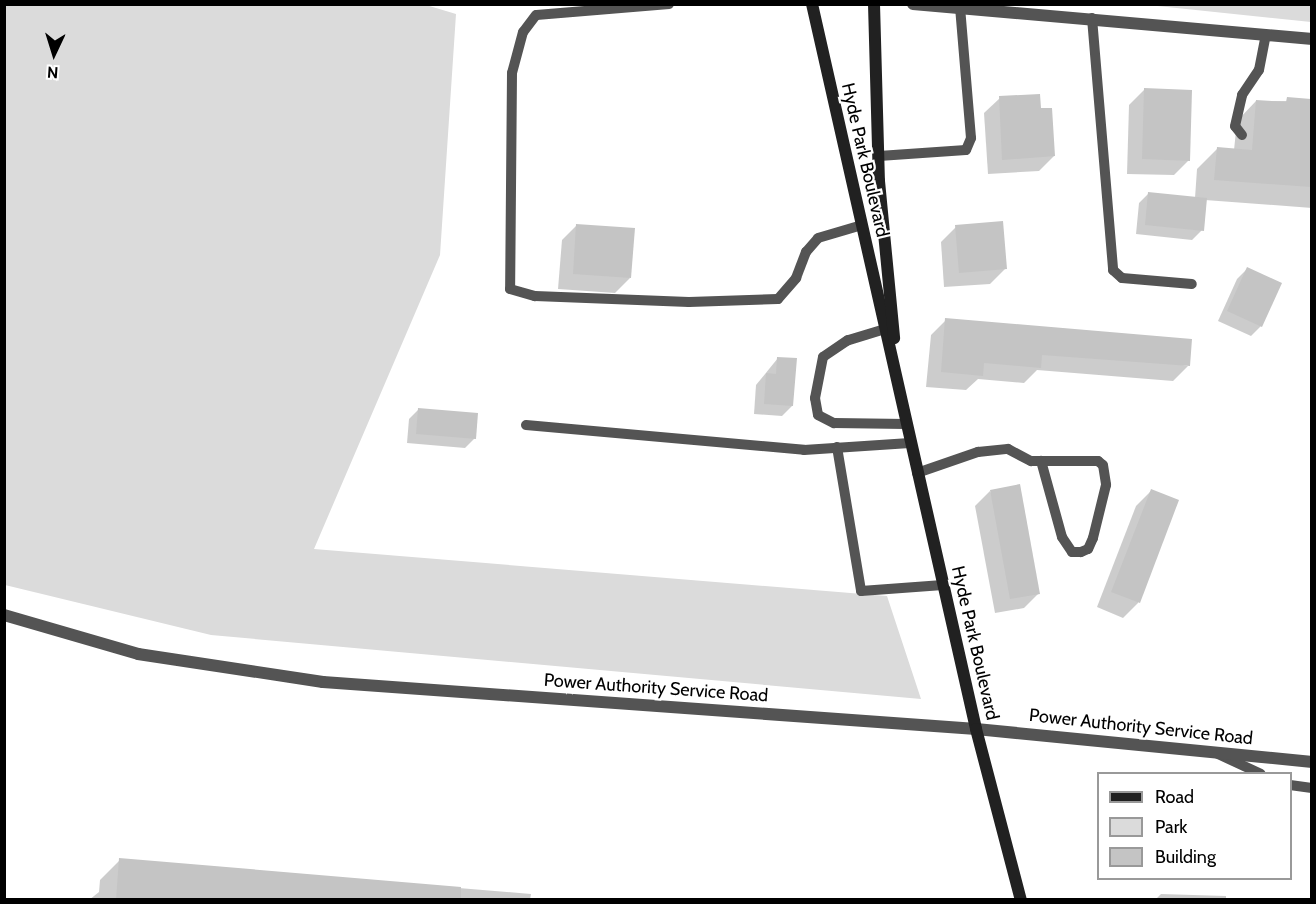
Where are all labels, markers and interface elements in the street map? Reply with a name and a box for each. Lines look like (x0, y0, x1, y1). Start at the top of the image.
north arrow (24, 24, 84, 84)
text: N (46, 63, 59, 82)
street label: Hyde Park Boulevard (837, 81, 893, 239)
street label: Hyde Park Boulevard (947, 564, 1003, 722)
street label: Power Authority Service Road (543, 669, 769, 707)
street label: Power Authority Service Road (1028, 705, 1254, 749)
legend (1097, 772, 1292, 880)
text: Road (1155, 786, 1194, 808)
text: Park (1155, 816, 1187, 838)
text: Building (1155, 846, 1216, 868)

